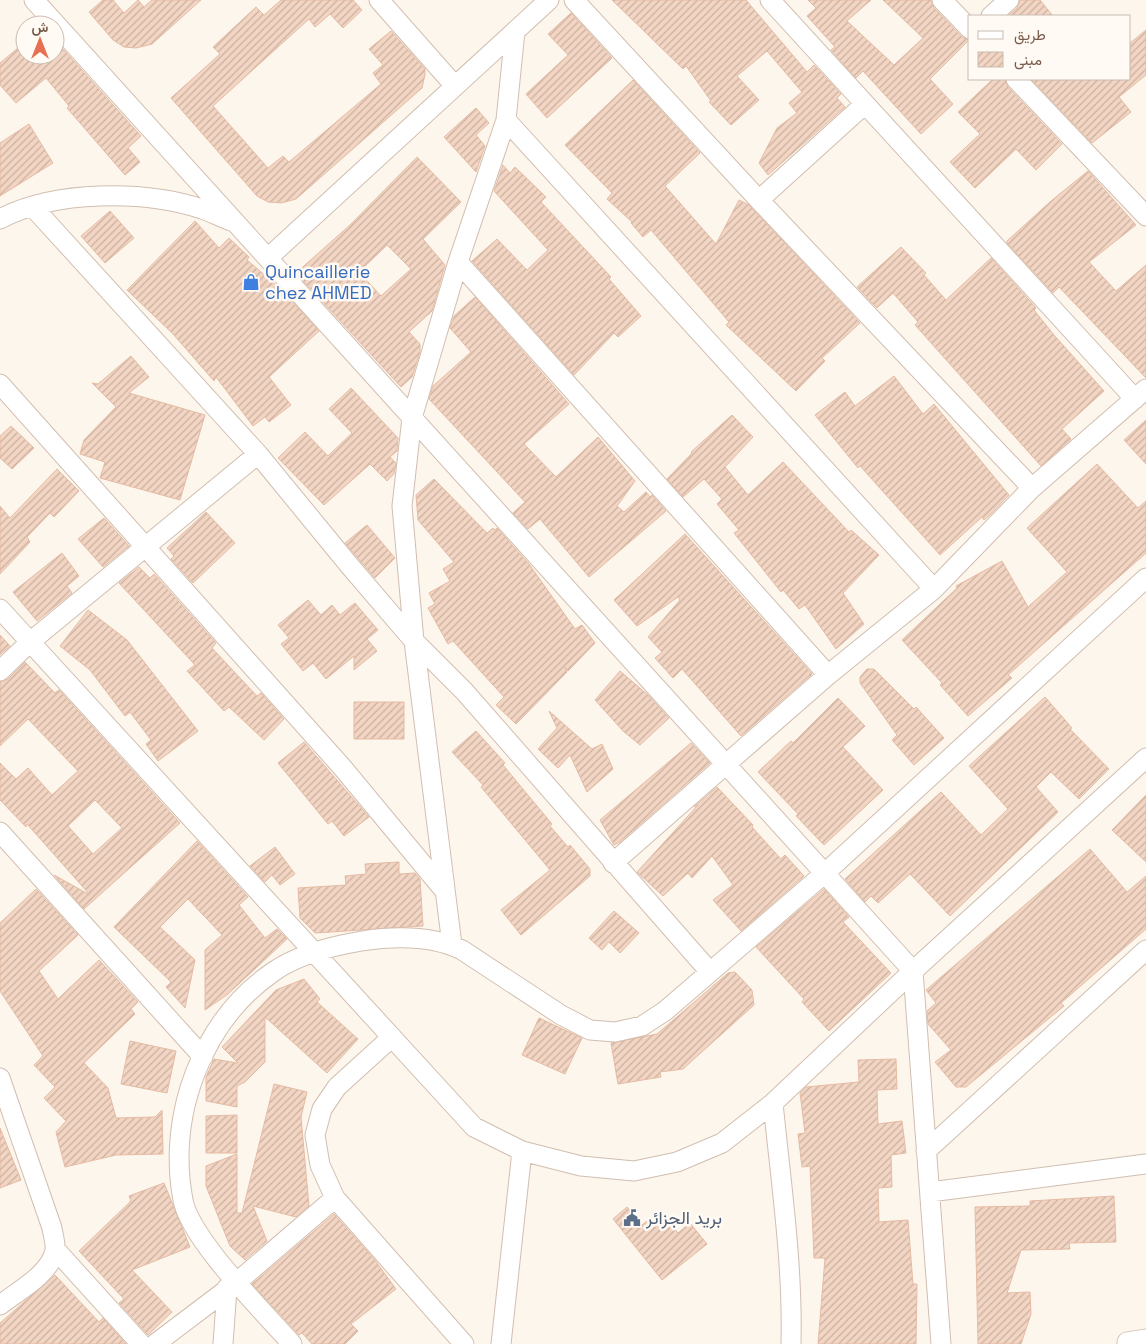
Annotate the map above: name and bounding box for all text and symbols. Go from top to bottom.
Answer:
north arrow [15,15,65,65]
legend [968,15,1131,80]
text: ش [32,18,49,36]
text: طريق [1014,25,1046,45]
text: مبنى [1014,50,1042,70]
place label: Quincaillerie chez AHMED [265,260,372,304]
shop icon: Quincaillerie chez AHMED [241,272,261,292]
place label: بريد الجزائر [645,1206,722,1229]
public building icon: بريد الجزائر [622,1208,642,1228]

